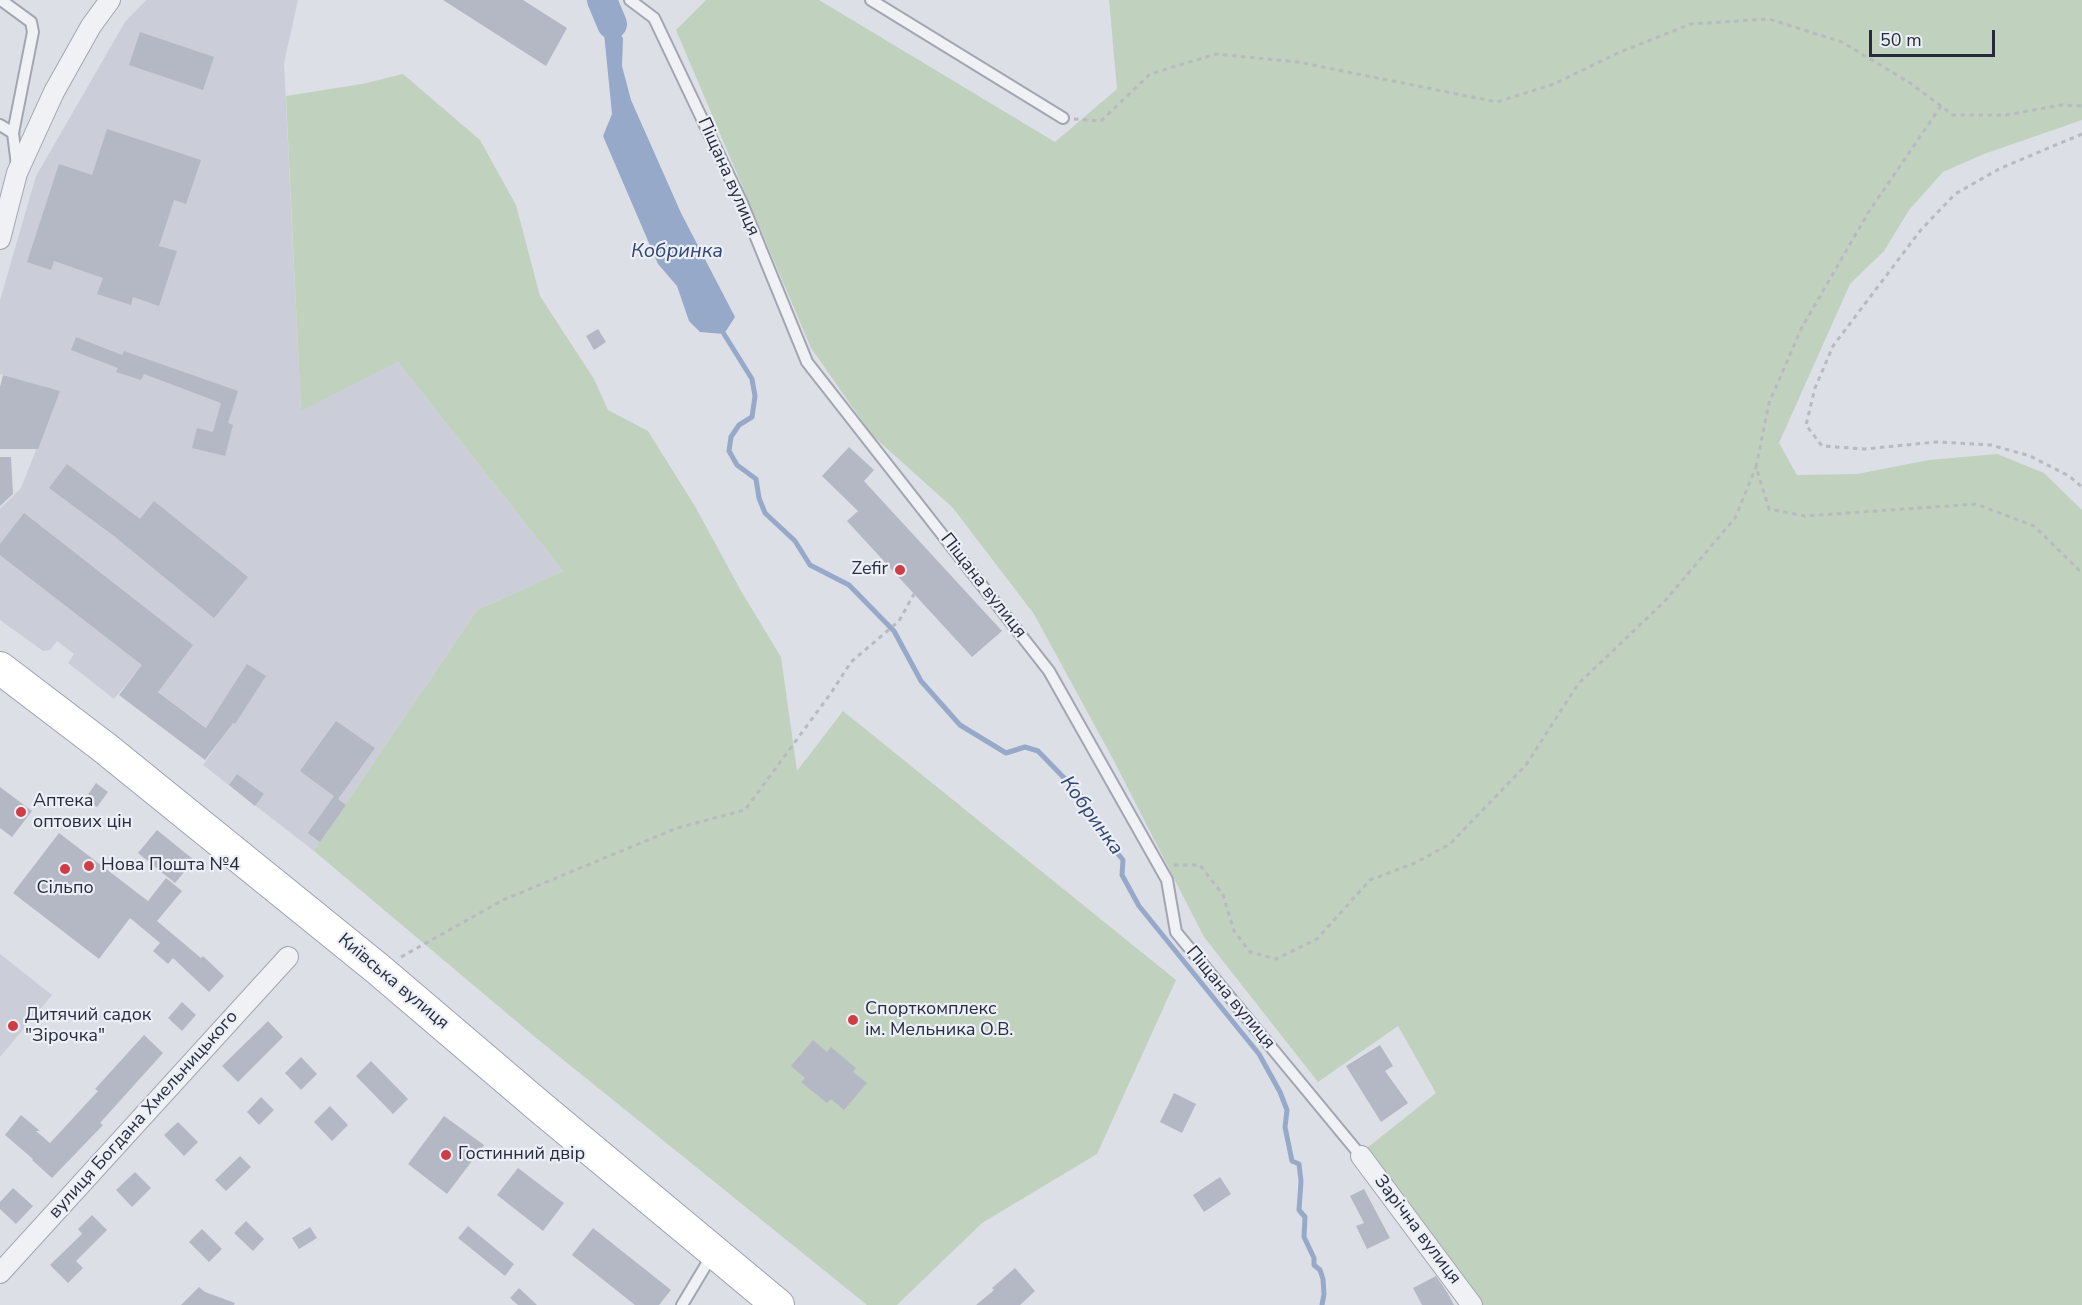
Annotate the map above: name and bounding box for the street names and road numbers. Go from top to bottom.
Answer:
street label: Піщана вулиця [692,114,764,240]
street label: Піщана вулиця [935,529,1031,643]
street label: Київська вулиця [333,929,453,1035]
street label: Піщана вулиця [1181,942,1279,1054]
street label: вулиця Богдана Хмельницького [45,1007,243,1223]
street label: Зарічна вулиця [1369,1171,1465,1289]

